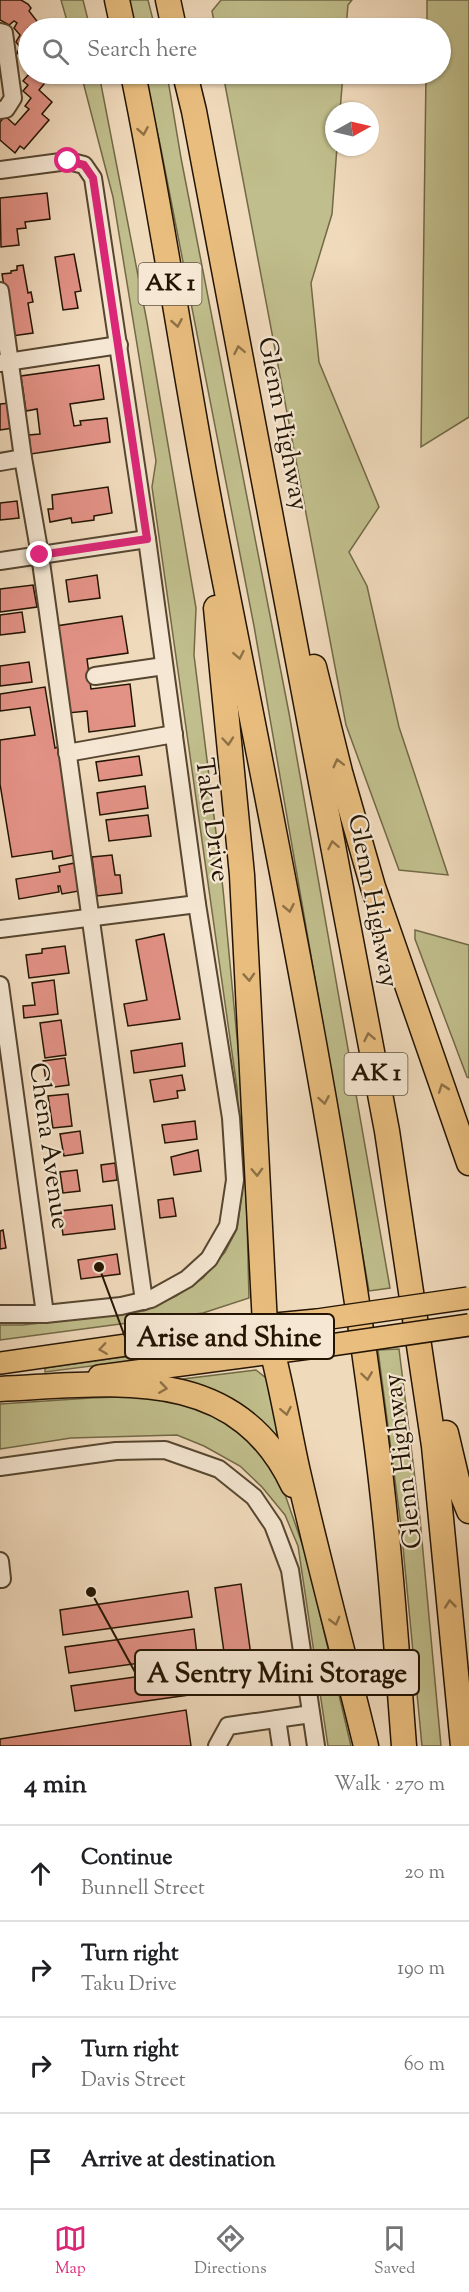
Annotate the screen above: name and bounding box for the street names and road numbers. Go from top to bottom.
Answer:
road number: AK 1 [138,263,201,305]
street label: Glenn Highway [247,334,317,514]
street label: Taku Drive [184,756,238,884]
street label: Glenn Highway [337,811,407,991]
road number: AK 1 [344,1053,407,1095]
street label: Chena Avenue [18,1060,78,1232]
street label: Glenn Highway [375,1371,433,1551]

